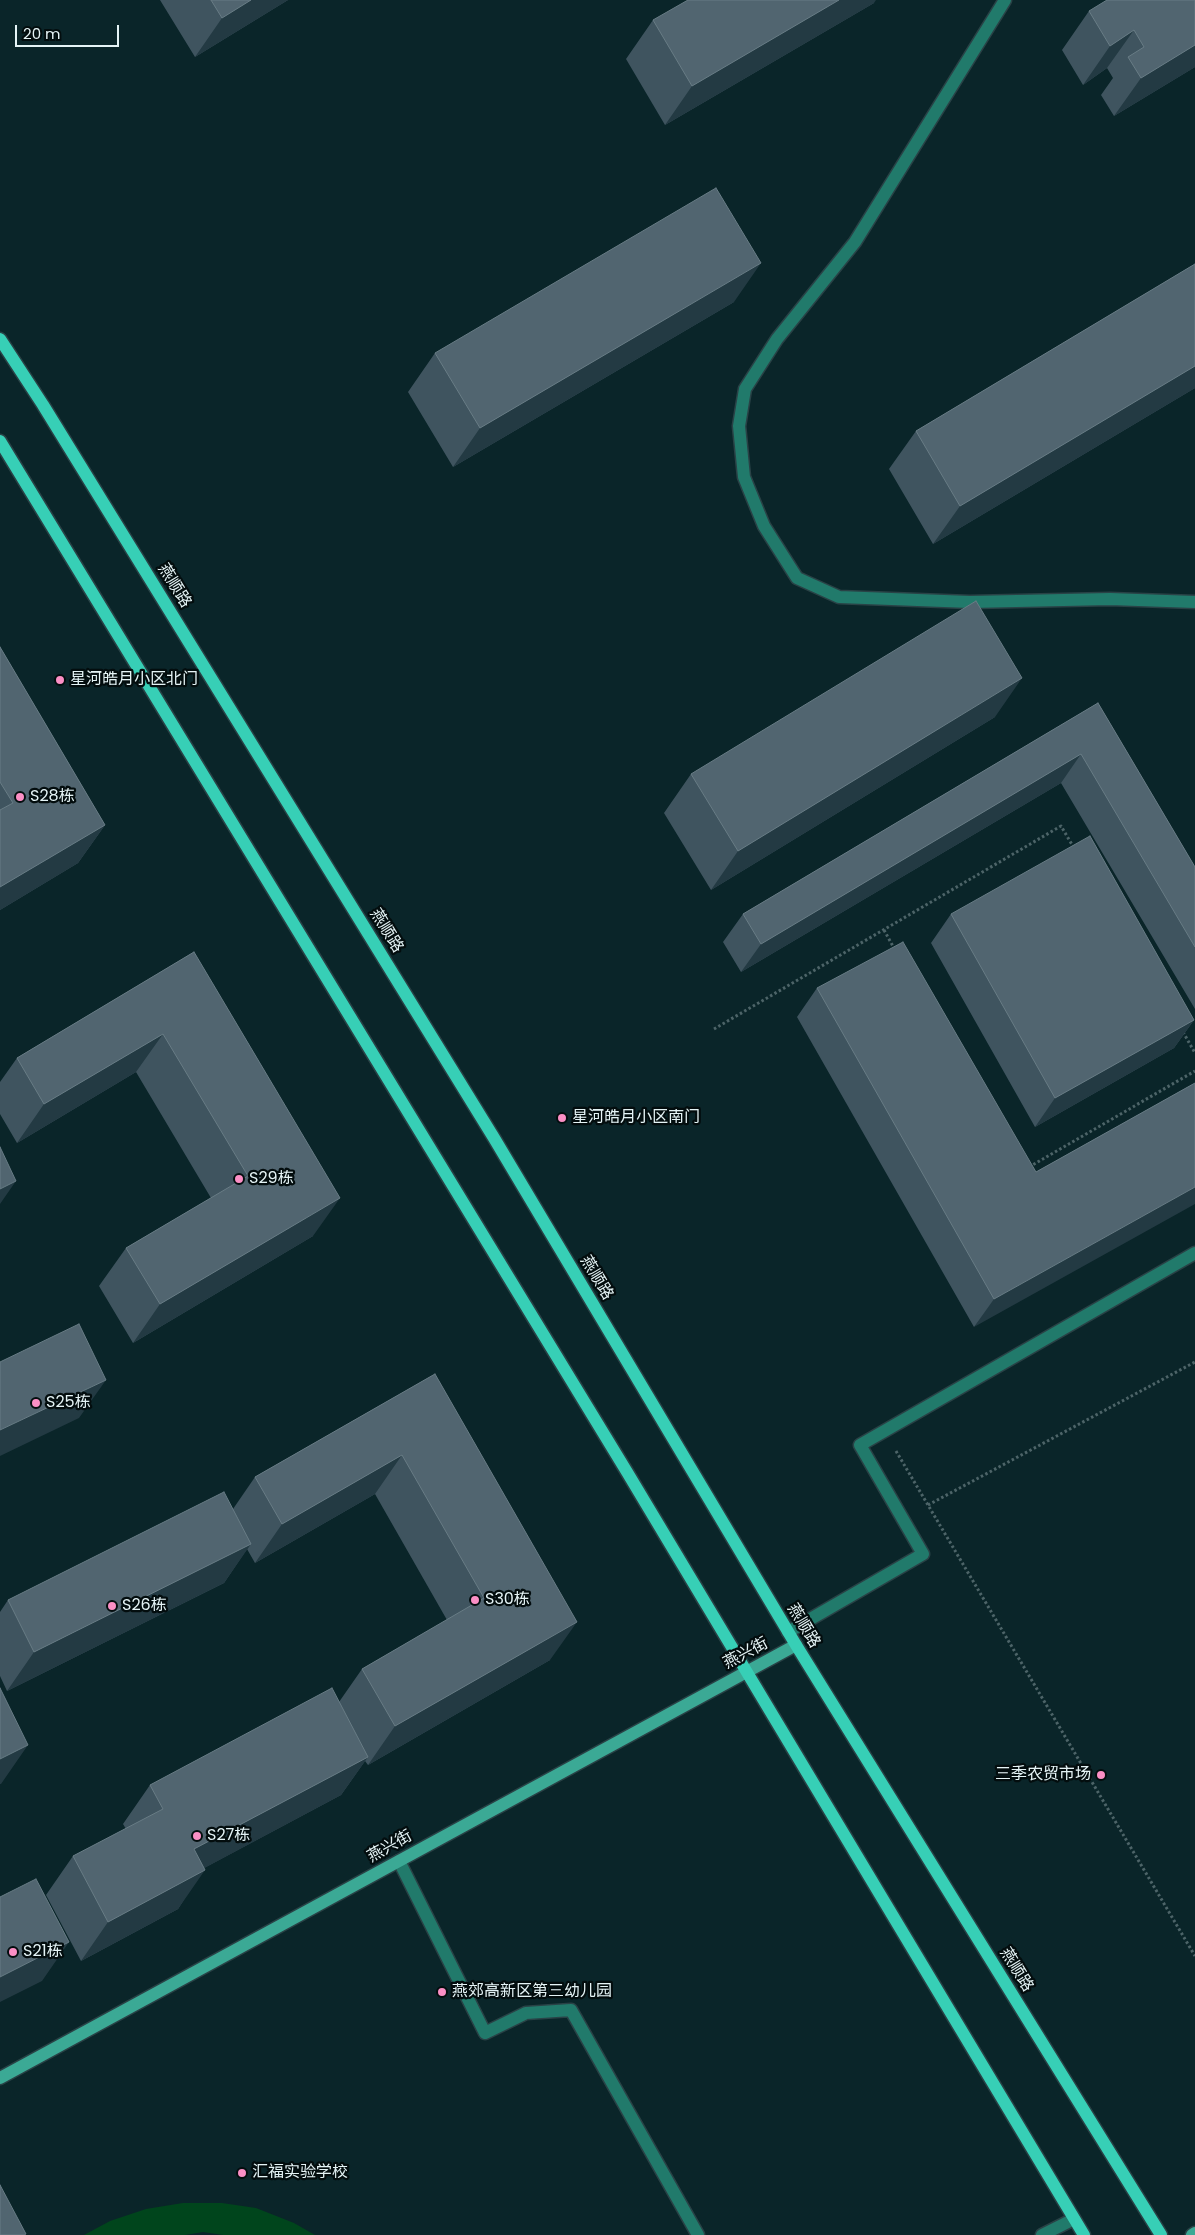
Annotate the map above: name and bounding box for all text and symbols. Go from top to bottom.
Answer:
scale bar [18,15,121,47]
text: 20 m [23,23,61,44]
street label: 燕顺路 [153,561,195,611]
place label: 星河皓月小区北门 [70,670,198,690]
marker: 星河皓月小区北门 [54,674,66,686]
place label: S28栋 [30,787,75,807]
marker: S28栋 [14,791,26,803]
street label: 燕顺路 [365,906,407,956]
place label: 星河皓月小区南门 [572,1108,700,1128]
marker: 星河皓月小区南门 [556,1112,568,1124]
place label: S29栋 [249,1169,294,1189]
marker: S29栋 [233,1173,245,1185]
street label: 燕顺路 [575,1252,617,1304]
place label: S25栋 [46,1393,91,1413]
marker: S25栋 [30,1397,42,1409]
place label: S30栋 [485,1590,530,1610]
marker: S30栋 [469,1594,481,1606]
place label: S26栋 [122,1596,167,1616]
marker: S26栋 [106,1600,118,1612]
street label: 燕顺路 [782,1600,824,1652]
street label: 燕兴街 [720,1634,772,1674]
place label: 三季农贸市场 [995,1765,1091,1785]
marker: 三季农贸市场 [1095,1769,1107,1781]
place label: S27栋 [207,1826,250,1846]
street label: 燕兴街 [364,1827,416,1867]
marker: S27栋 [191,1830,203,1842]
place label: S21栋 [23,1942,63,1962]
street label: 燕顺路 [995,1945,1037,1995]
marker: S21栋 [7,1946,19,1958]
place label: 燕郊高新区第三幼儿园 [452,1982,612,2002]
marker: 燕郊高新区第三幼儿园 [436,1986,448,1998]
place label: 汇福实验学校 [252,2163,348,2183]
marker: 汇福实验学校 [236,2167,248,2179]

